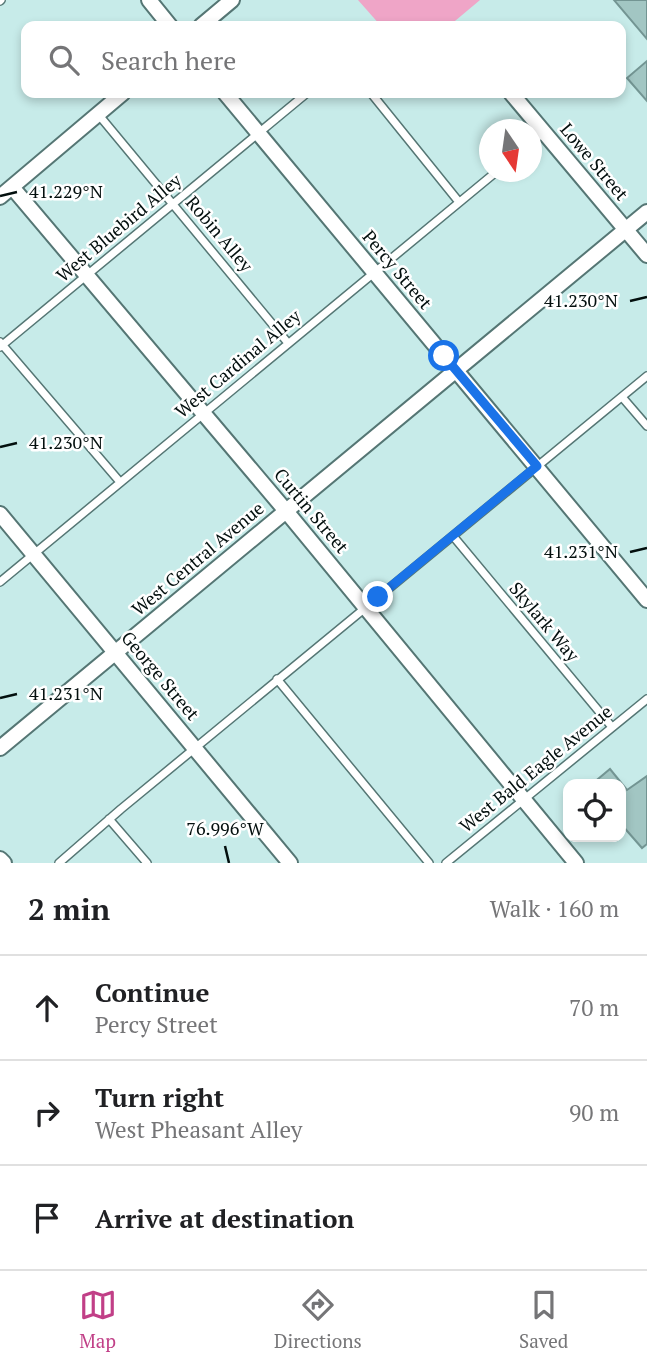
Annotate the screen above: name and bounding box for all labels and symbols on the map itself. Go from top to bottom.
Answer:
street label: Lowe Street [555,118,634,205]
north arrow [479,119,542,182]
street label: West Bluebird Alley [51,167,187,287]
text: 41.229°N [29,179,103,203]
street label: Robin Alley [181,190,259,277]
street label: Percy Street [358,225,438,314]
text: 41.230°N [544,288,618,312]
street label: West Cardinal Alley [170,303,306,423]
route start [428,340,459,371]
text: 41.230°N [29,430,103,454]
street label: Curtin Street [269,463,355,558]
street label: West Central Avenue [126,496,268,621]
text: 41.231°N [544,539,618,563]
street label: Skylark Way [504,577,586,667]
route end [362,581,393,612]
street label: George Street [116,626,205,725]
text: 41.231°N [29,681,103,705]
street label: West Bald Eagle Avenue [454,699,617,837]
text: 76.996°W [186,816,264,840]

